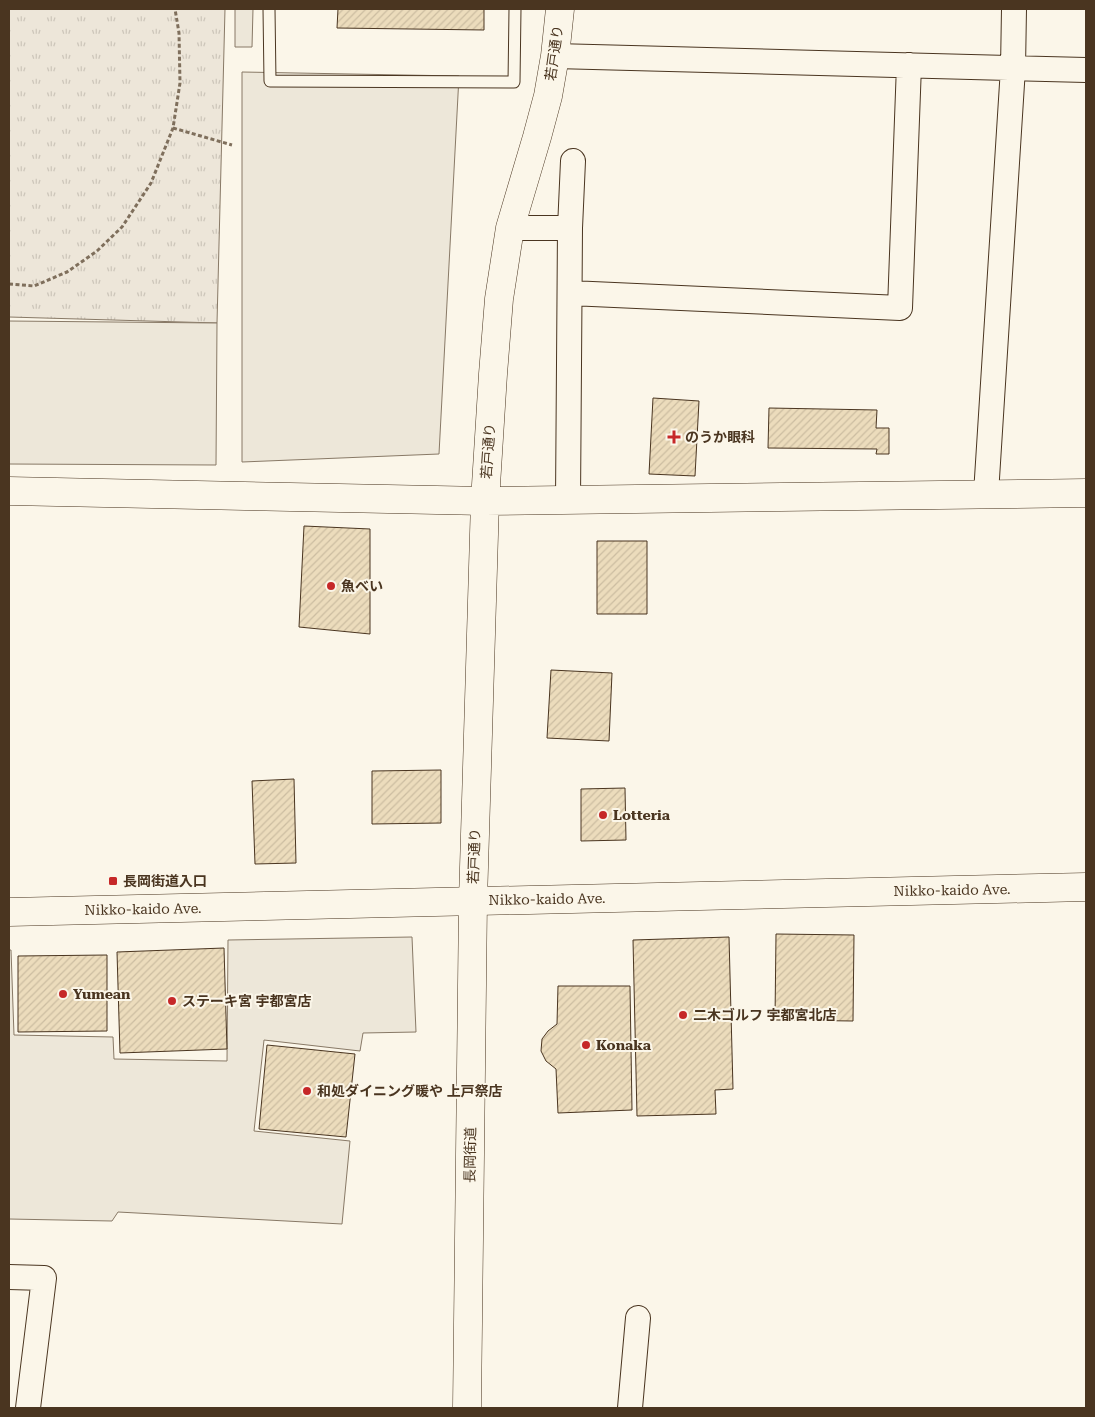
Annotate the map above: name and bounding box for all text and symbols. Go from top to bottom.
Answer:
street label: 若戸通り [542,24,566,82]
street label: 若戸通り [478,423,498,479]
place label: のうか眼科 [685,429,755,445]
marker: のうか眼科 [667,430,681,444]
place label: 魚べい [341,578,383,594]
marker: 魚べい [325,580,337,592]
place label: Lotteria [613,807,671,823]
marker: Lotteria [597,809,609,821]
street label: 若戸通り [465,828,483,884]
place label: 長岡街道入口 [123,873,207,889]
marker: 長岡街道入口 [107,875,119,887]
street label: Nikko-kaido Ave. [893,881,1011,899]
street label: Nikko-kaido Ave. [488,890,606,908]
street label: Nikko-kaido Ave. [84,900,202,918]
place label: Yumean [73,986,131,1002]
marker: Yumean [57,988,69,1000]
place label: ステーキ宮 宇都宮店 [182,993,312,1009]
marker: ステーキ宮 宇都宮店 [166,995,178,1007]
place label: 二木ゴルフ 宇都宮北店 [693,1007,837,1023]
marker: 二木ゴルフ 宇都宮北店 [677,1009,689,1021]
place label: Konaka [596,1037,652,1053]
marker: Konaka [580,1039,592,1051]
place label: 和処ダイニング暖や 上戸祭店 [317,1083,503,1099]
marker: 和処ダイニング暖や 上戸祭店 [301,1085,313,1097]
street label: 長岡街道 [462,1127,478,1183]

